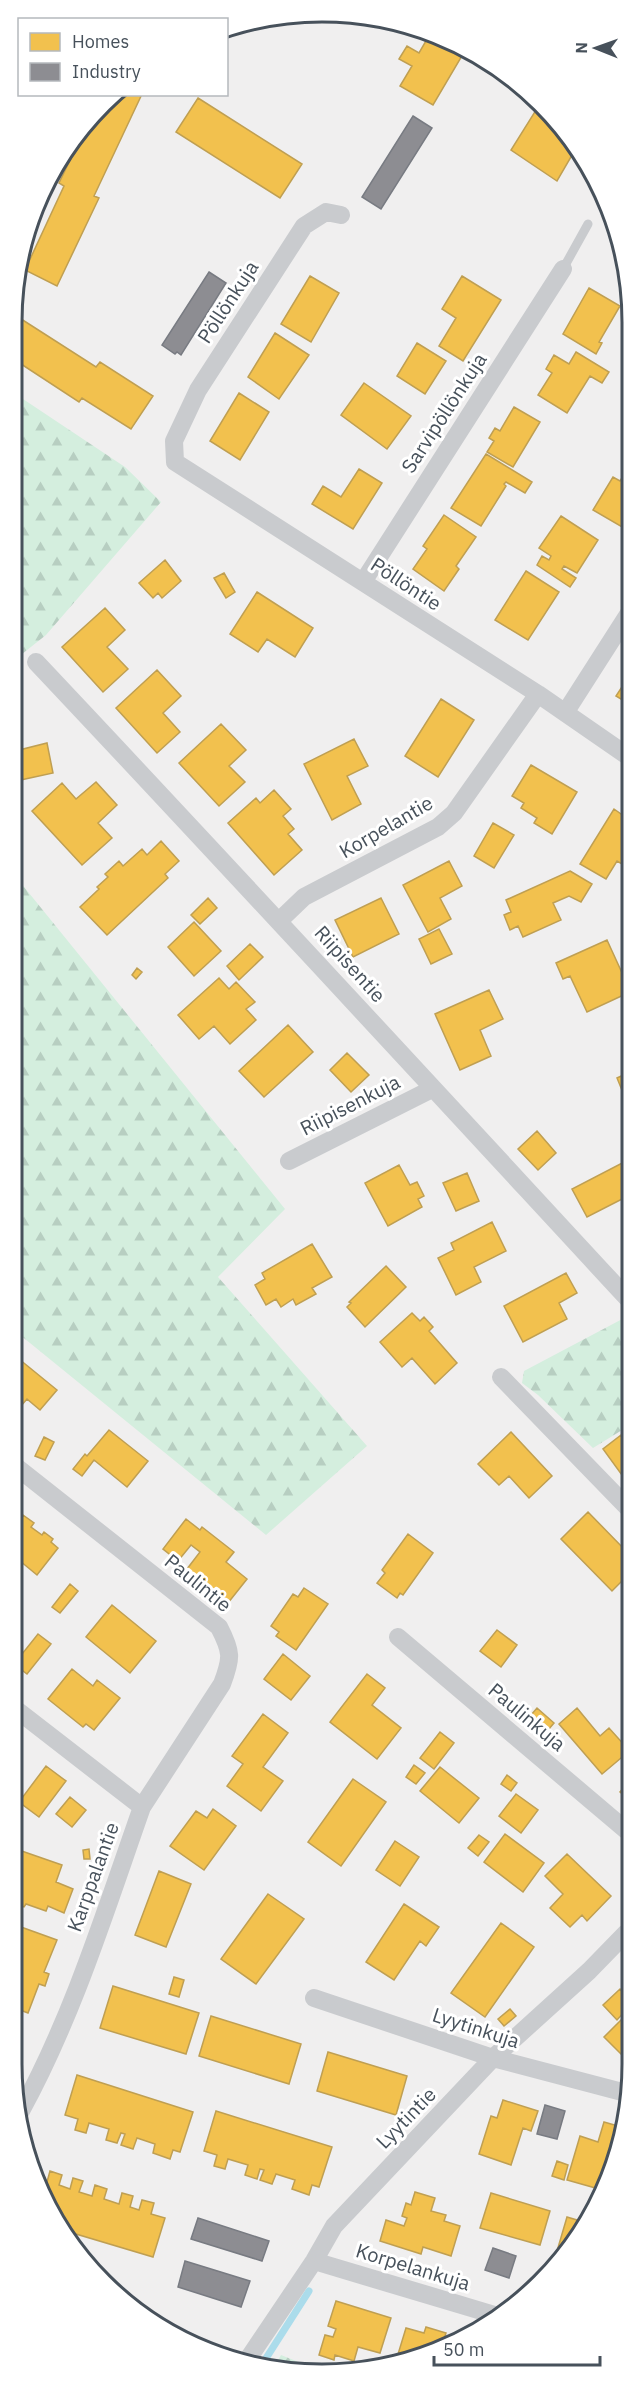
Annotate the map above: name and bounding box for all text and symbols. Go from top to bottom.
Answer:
legend [18,18,228,96]
north arrow [566,18,626,78]
text: Homes [72,30,129,53]
text: N [571,42,591,54]
text: Industry [72,60,141,83]
street label: Pöllönkuja [191,255,265,348]
street label: Sarvipöllönkuja [395,347,493,478]
street label: Pöllöntie [366,551,447,616]
street label: Korpelantie [334,789,437,864]
street label: Riipisentie [309,920,392,1008]
street label: Riipisenkuja [295,1068,405,1141]
street label: Paulintie [159,1547,237,1618]
street label: Paulinkuja [483,1676,572,1757]
street label: Karppalantie [60,1818,125,1935]
street label: Lyytinkuja [429,2001,523,2054]
street label: Lyytintie [370,2081,442,2154]
street label: Korpelankuja [353,2236,474,2297]
scale bar [434,2329,600,2367]
text: 50 m [443,2338,485,2361]

